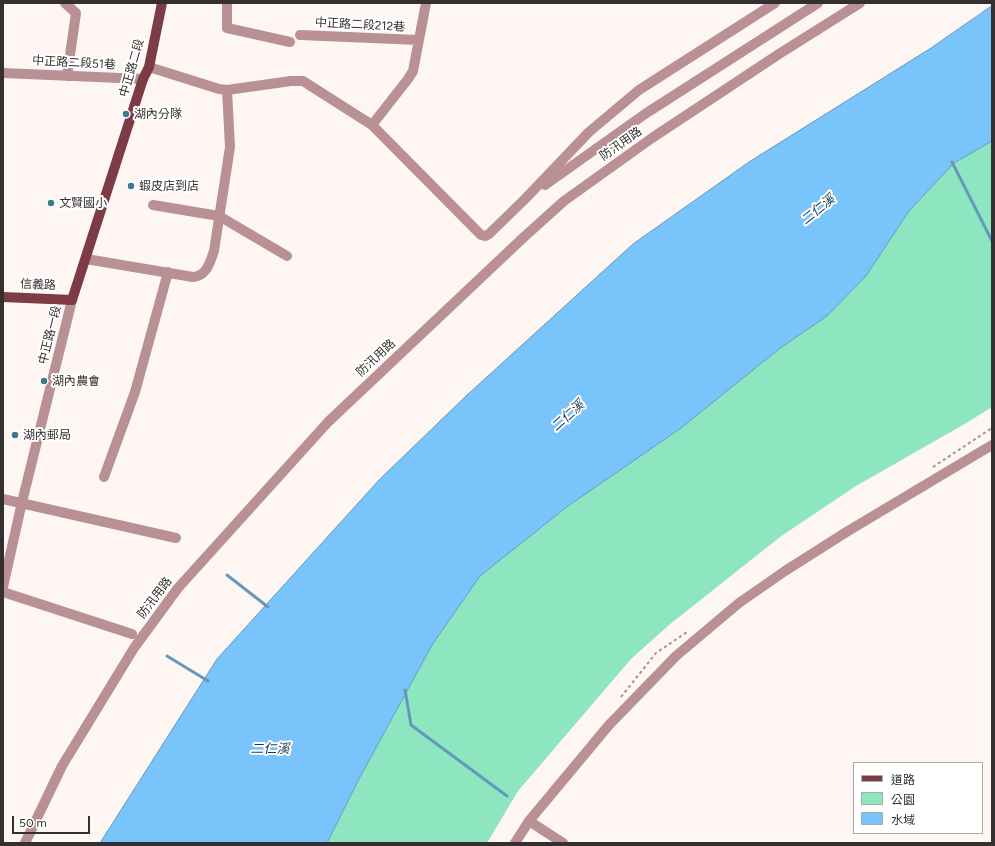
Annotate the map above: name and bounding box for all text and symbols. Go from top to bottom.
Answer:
street label: 中正路二段212巷 [314,15,406,35]
street label: 中正路二段 [117,37,147,99]
street label: 中正路二段51巷 [32,54,116,72]
place label: 湖內分隊 [134,107,182,121]
marker: 湖內分隊 [121,109,131,119]
street label: 防汛用路 [597,124,645,164]
place label: 蝦皮店到店 [139,179,199,193]
marker: 蝦皮店到店 [126,181,136,191]
water label: 二仁溪 [798,192,838,228]
place label: 文賢國小 [59,196,107,210]
marker: 文賢國小 [46,198,56,208]
street label: 信義路 [20,277,56,293]
street label: 中正路一段 [36,304,64,366]
street label: 防汛用路 [354,336,398,380]
place label: 湖內農會 [52,374,100,388]
marker: 湖內農會 [39,376,49,386]
water label: 二仁溪 [548,397,588,435]
place label: 湖內郵局 [23,428,71,442]
marker: 湖內郵局 [10,430,20,440]
street label: 防汛用路 [135,574,175,622]
water label: 二仁溪 [251,741,289,757]
legend [853,762,983,834]
text: 道路 [891,773,915,787]
text: 公園 [891,793,915,807]
scale bar [14,808,92,834]
text: 水域 [891,813,915,827]
text: 50 m [19,816,47,830]

